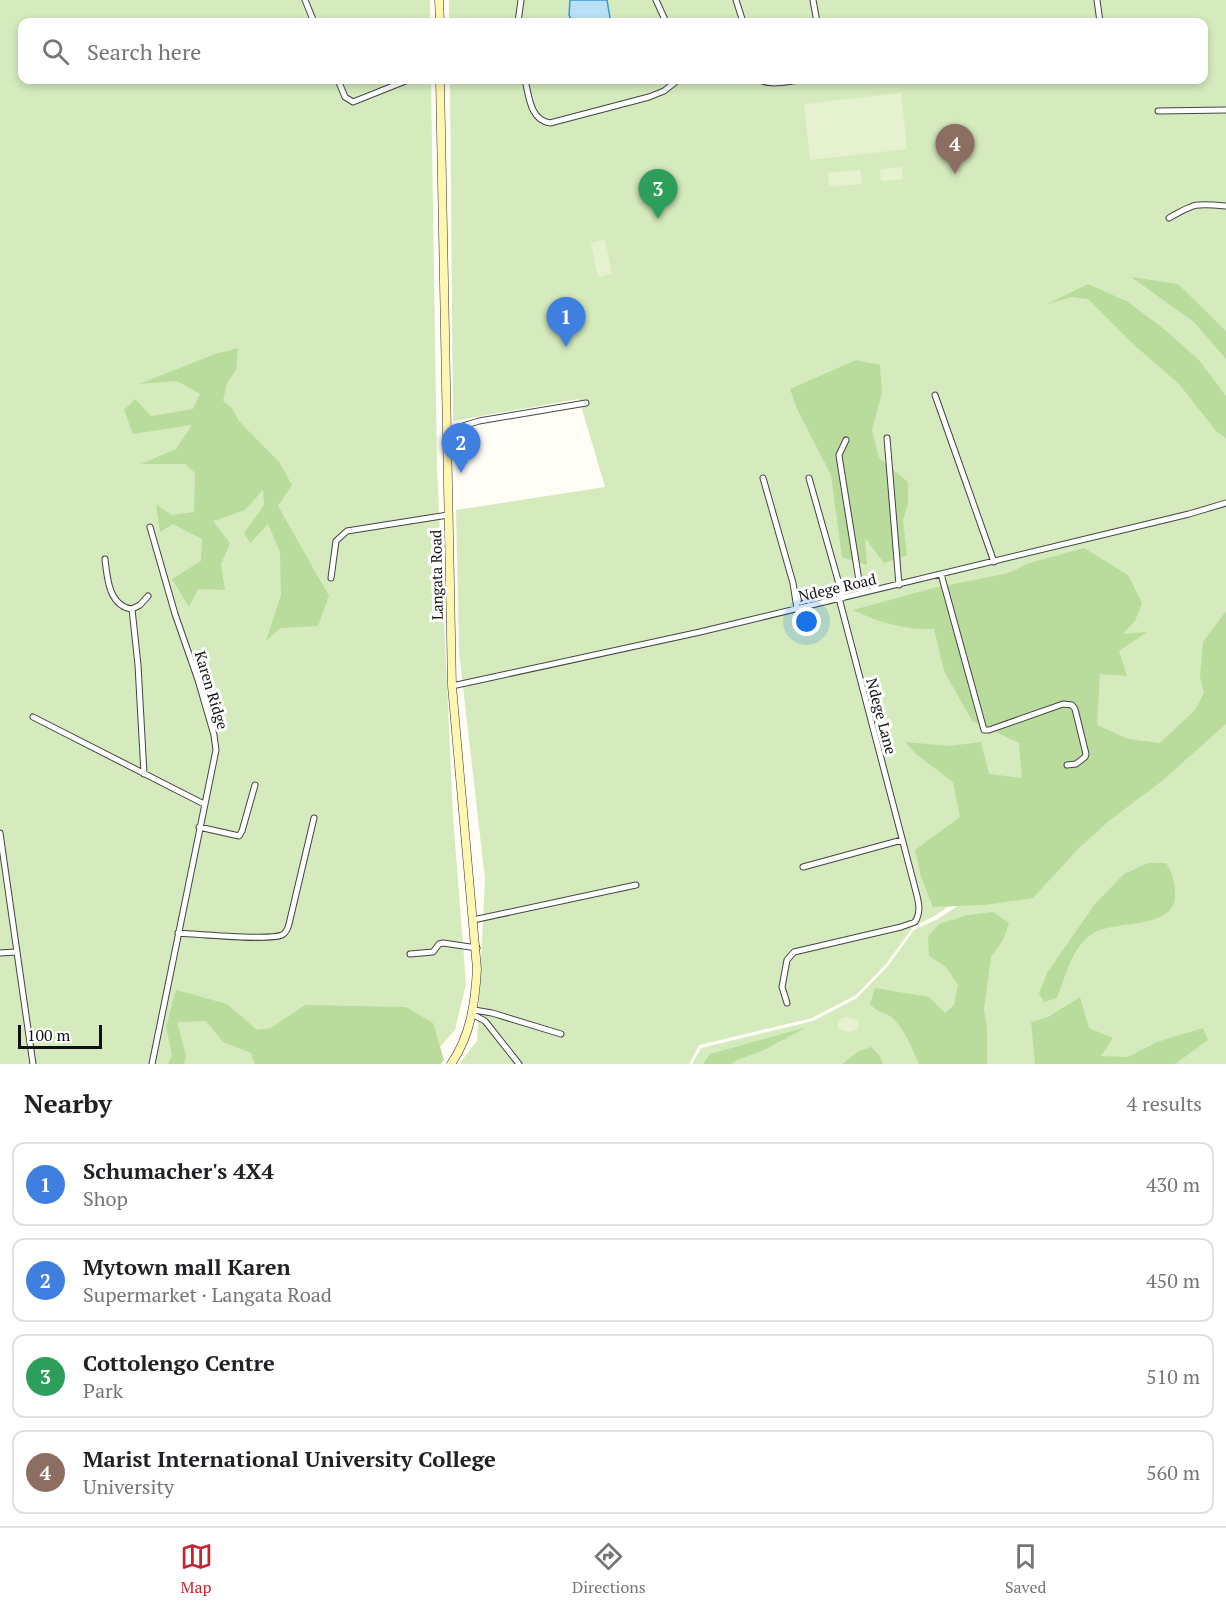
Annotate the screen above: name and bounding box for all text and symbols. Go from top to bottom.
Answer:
search box [18,18,1208,84]
icon: search [39,35,72,68]
text: Search here [87,37,201,66]
pin: 4 [936,124,974,174]
pin: 3 [638,170,678,219]
pin: 1 [546,298,586,347]
pin: 2 [442,424,480,473]
street label: Langata Road [425,530,447,620]
street label: Ndege Road [796,568,878,606]
your location [792,607,821,636]
street label: Karen Ridge [191,648,233,732]
street label: Ndege Lane [862,676,902,756]
scale bar [18,1022,102,1050]
text: 100 m [27,1024,70,1046]
text: Nearby [24,1086,112,1120]
text: 4 results [1127,1090,1202,1117]
text: Schumacher's 4X4 [83,1156,274,1185]
text: 1 [40,1171,51,1198]
text: 430 m [1146,1171,1200,1198]
text: Shop [83,1185,128,1212]
text: Mytown mall Karen [83,1252,291,1281]
text: 2 [40,1267,51,1294]
text: 450 m [1146,1267,1200,1294]
text: Supermarket · Langata Road [83,1281,332,1308]
text: Cottolengo Centre [83,1348,275,1377]
text: 3 [40,1363,51,1390]
text: 510 m [1146,1363,1200,1390]
text: Park [83,1377,123,1404]
text: Marist International University College [83,1444,496,1473]
text: 4 [40,1459,51,1486]
text: 560 m [1146,1459,1200,1486]
text: University [83,1473,174,1500]
tab: Map [180,1540,213,1598]
tab: Directions [572,1540,646,1598]
tab: Saved [1005,1540,1046,1598]

